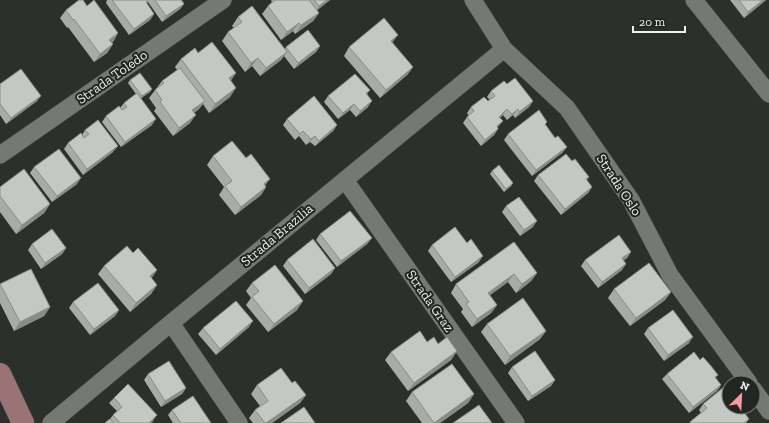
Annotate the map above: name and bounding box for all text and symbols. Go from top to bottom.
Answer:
scale bar [633,8,685,34]
text: 20 m [639,15,666,29]
street label: Strada Toledo [73,46,151,108]
street label: Strada Oslo [593,151,645,219]
street label: Strada Brazilia [238,200,317,270]
street label: Strada Graz [402,267,458,336]
north arrow [721,375,761,415]
text: N [738,379,752,394]

